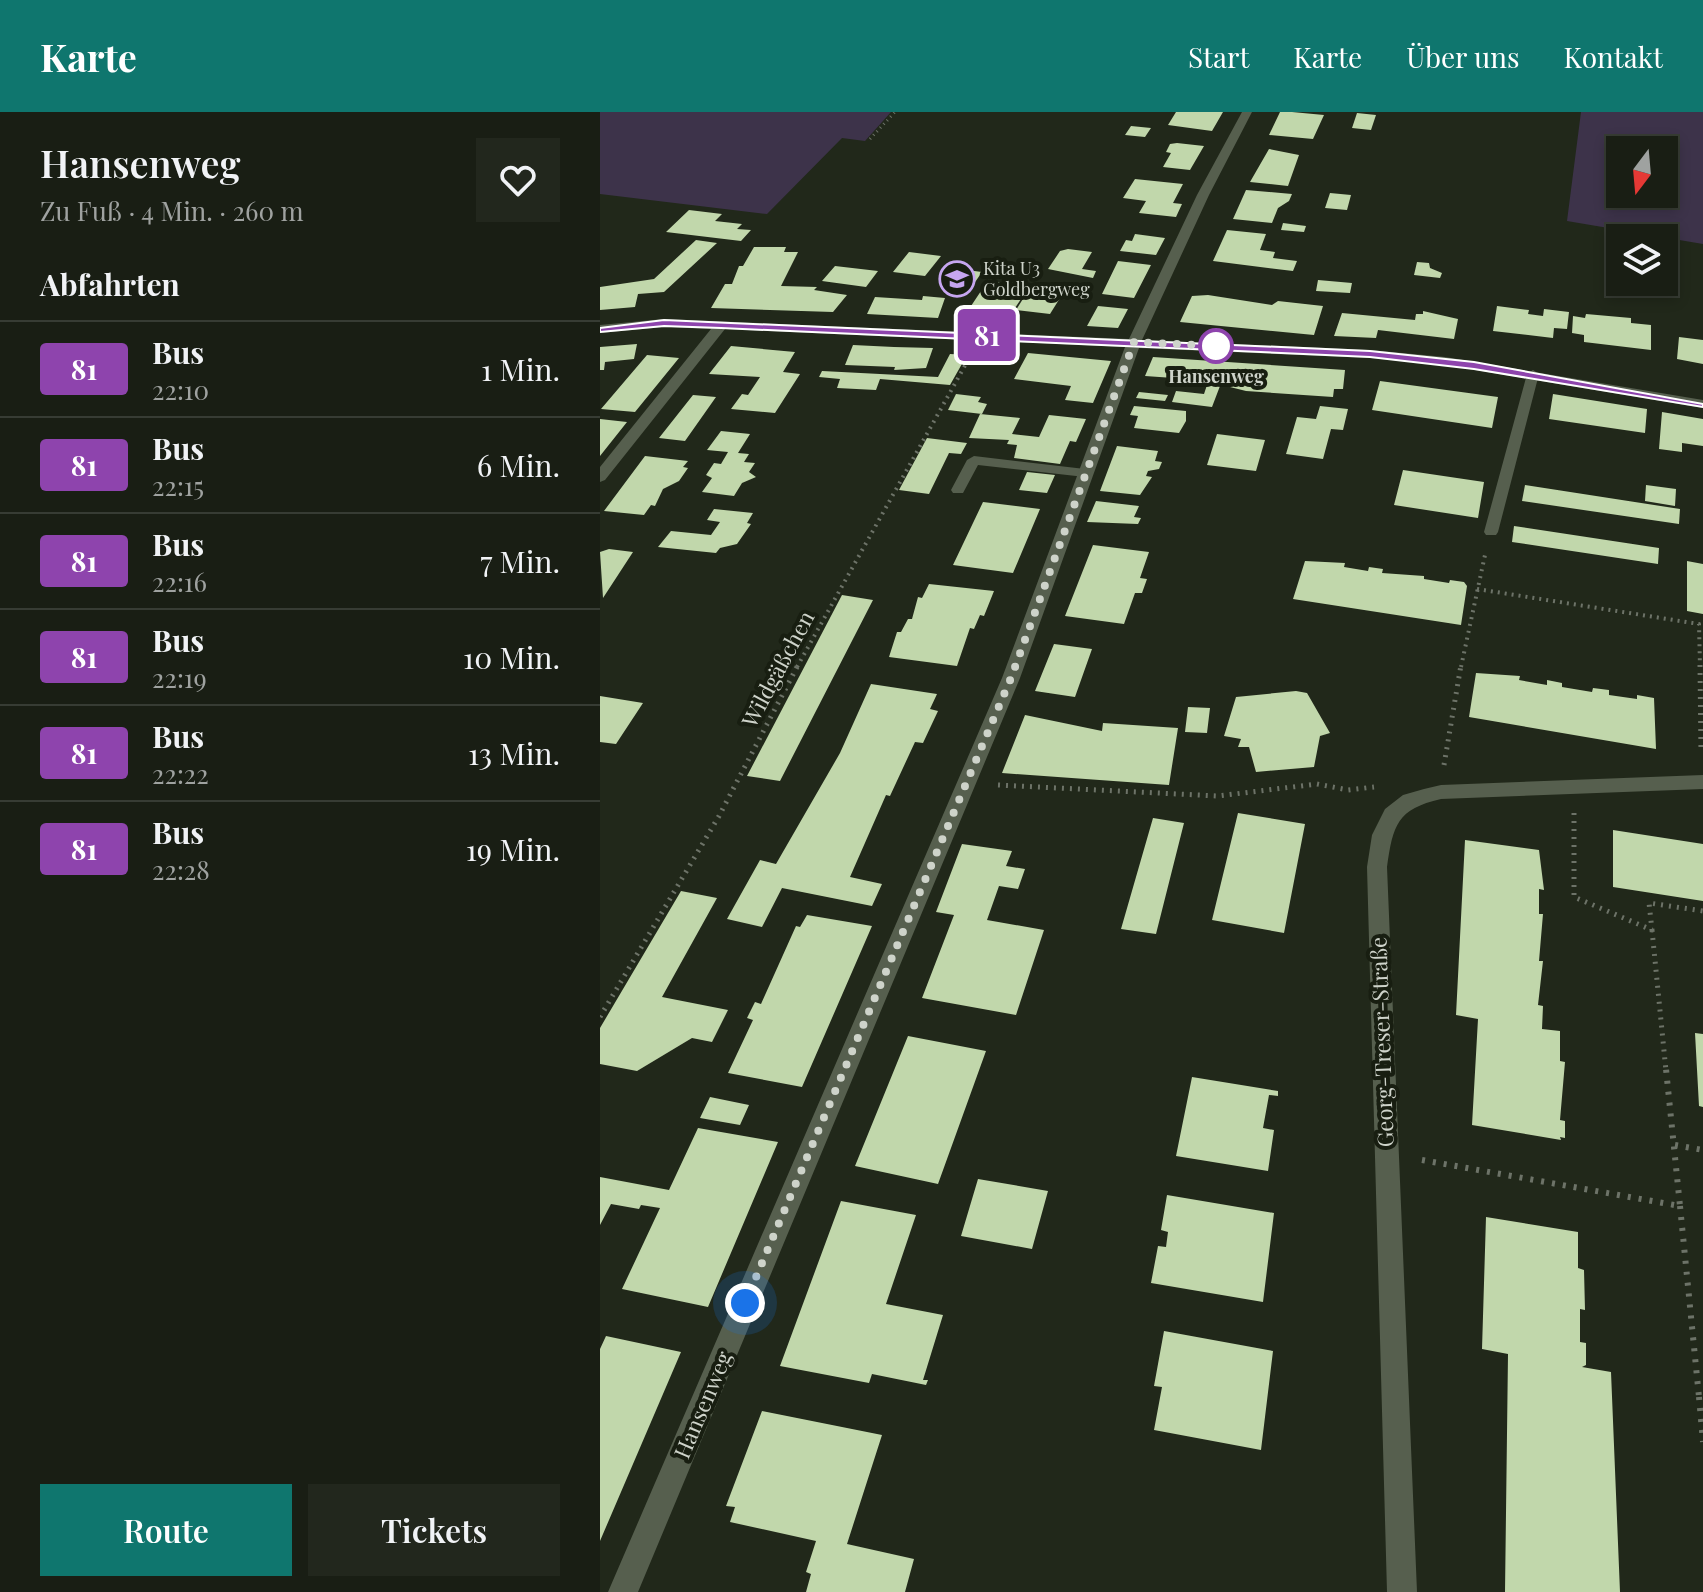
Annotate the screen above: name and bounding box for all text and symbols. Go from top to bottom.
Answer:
text: Karte [40,31,137,82]
text: Start [1188,38,1249,75]
text: Karte [1293,38,1362,75]
text: Über uns [1406,38,1519,75]
text: Kontakt [1563,38,1663,75]
north arrow [1606,136,1678,208]
map controls [1606,136,1678,296]
text: Hansenweg [40,137,240,188]
button: heart [476,138,560,222]
text: Zu Fuß · 4 Min. · 260 m [40,193,304,228]
button: layers [1606,224,1678,296]
place label: Kita U3 Goldbergweg [983,256,1090,301]
school or university icon: Kita U3 Goldbergweg [938,260,976,298]
text: Abfahrten [40,264,180,304]
line badge: 81 [951,309,1023,361]
text: 81 [974,316,1000,353]
marker: Hansenweg [1199,329,1233,363]
text: Bus [152,332,204,372]
text: 1 Min. [481,349,560,389]
text: 81 [71,350,97,387]
place label: Hansenweg [1168,364,1264,388]
text: 22:10 [152,372,209,407]
text: Bus [152,428,204,468]
text: 6 Min. [477,445,560,485]
text: 81 [71,446,97,483]
text: 22:15 [152,468,204,503]
text: Bus [152,524,204,564]
text: 7 Min. [480,541,560,581]
text: 81 [71,542,97,579]
text: 22:16 [152,564,207,599]
street label: Wildgäßchen [733,605,820,733]
text: Bus [152,620,204,660]
text: 10 Min. [463,637,560,677]
text: 81 [71,638,97,675]
text: 22:19 [152,660,207,695]
text: Bus [152,716,204,756]
text: 13 Min. [468,733,560,773]
text: 81 [71,734,97,771]
text: 22:22 [152,756,209,791]
text: Bus [152,812,204,852]
text: 19 Min. [466,829,560,869]
text: 81 [71,830,97,867]
text: 22:28 [152,852,210,887]
street label: Georg-Treser-Straße [1362,936,1400,1148]
your location [725,1283,765,1323]
street label: Hansenweg [666,1346,738,1463]
button: Route [40,1484,292,1576]
button: Tickets [308,1484,560,1576]

